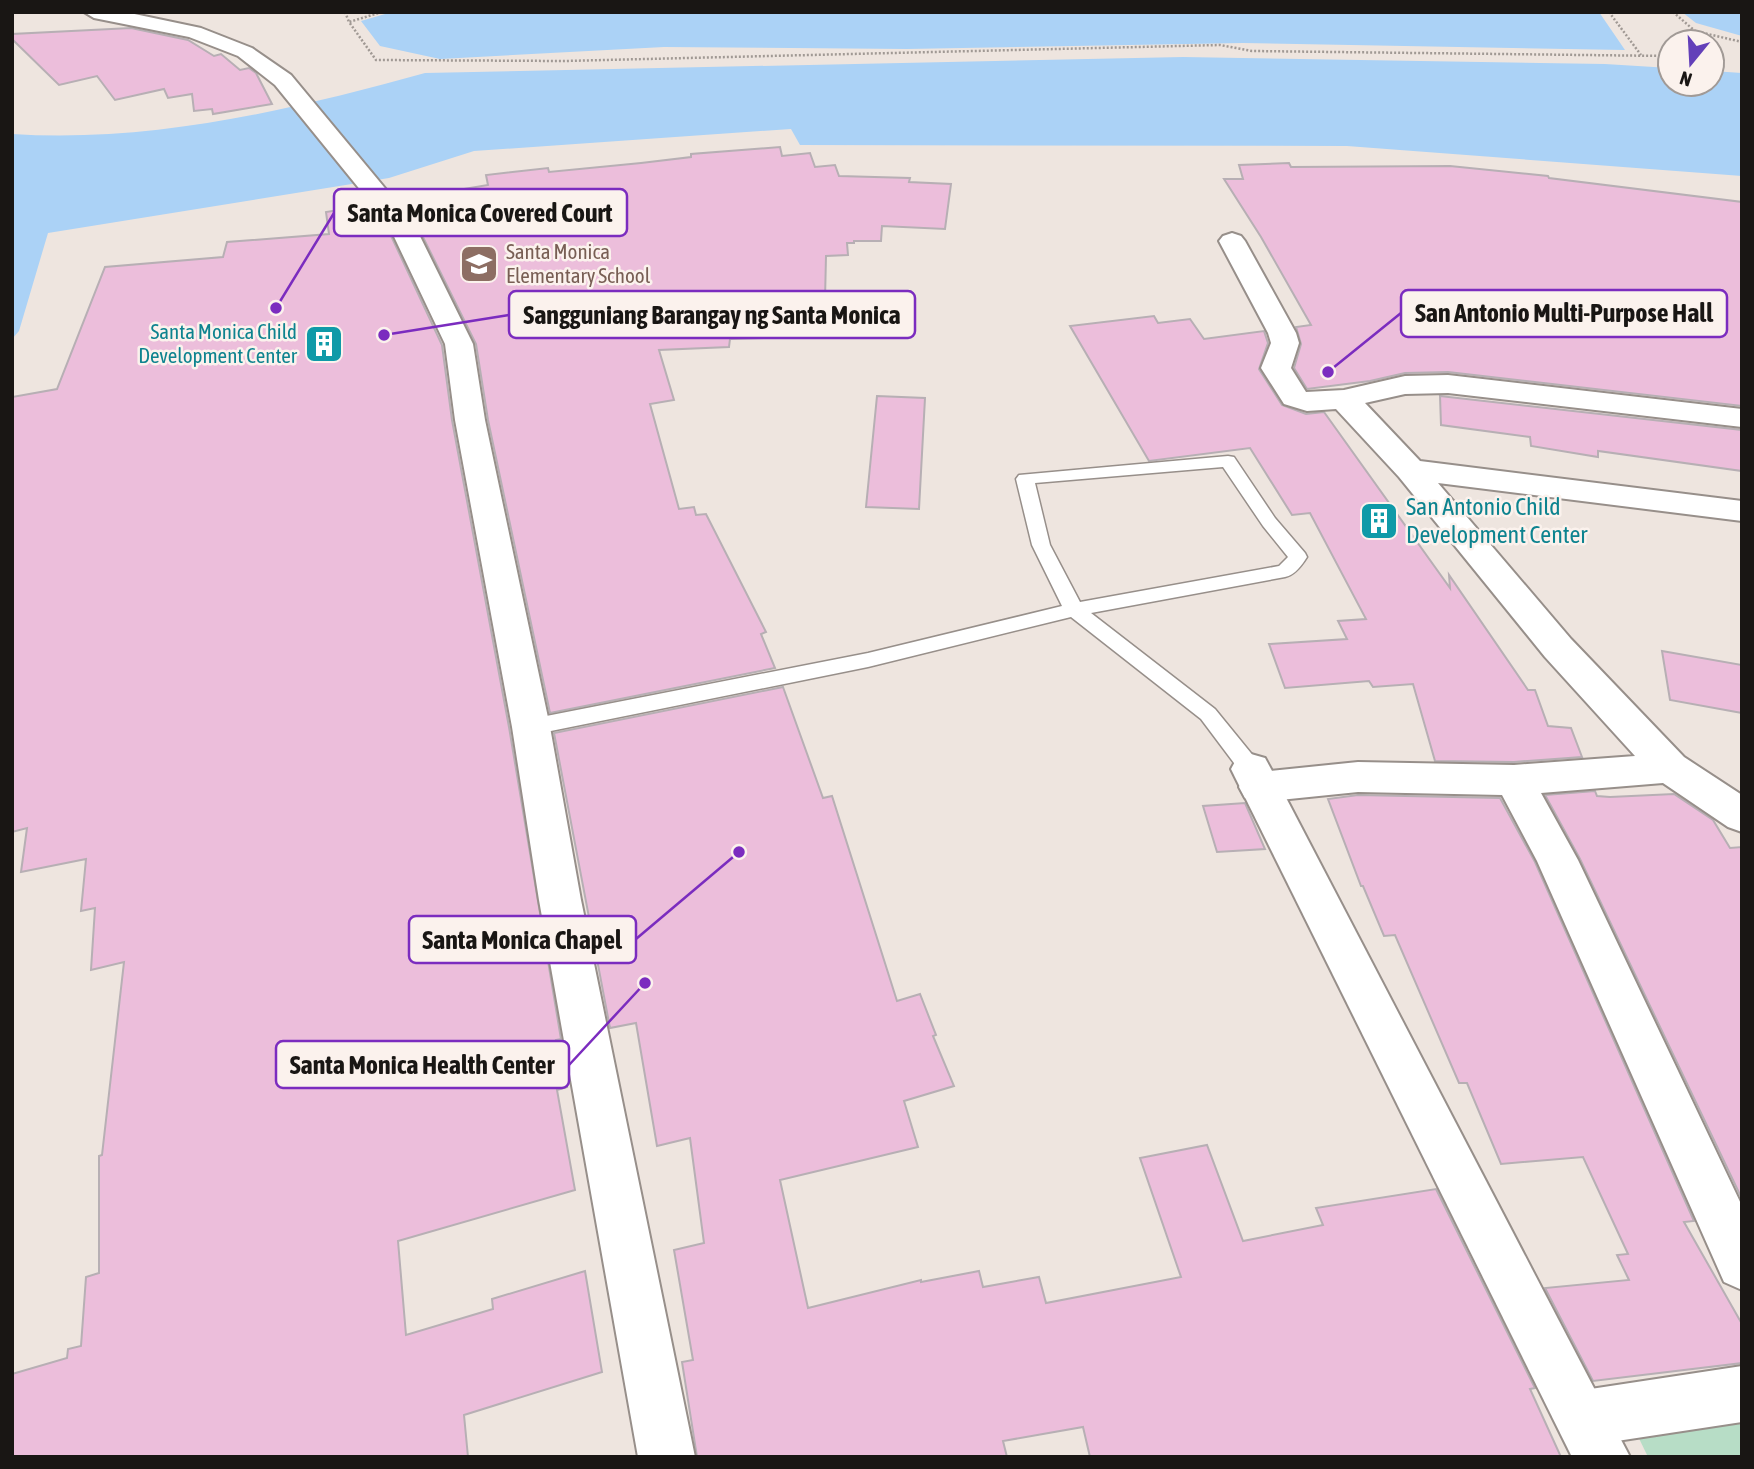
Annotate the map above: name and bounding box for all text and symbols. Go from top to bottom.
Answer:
north arrow [1656,28,1726,98]
text: N [1677,67,1694,91]
callout: Santa Monica Covered Court [334,189,627,236]
text: Santa Monica Covered Court [348,198,613,228]
place label: Santa Monica Elementary School [506,239,651,287]
school or university icon: Santa Monica Elementary School [458,243,500,285]
callout: San Antonio Multi-Purpose Hall [1401,290,1727,337]
callout: Sangguniang Barangay ng Santa Monica [509,291,915,338]
text: San Antonio Multi-Purpose Hall [1415,298,1714,328]
text: Sangguniang Barangay ng Santa Monica [523,300,901,330]
place label: Santa Monica Child Development Center [138,319,298,367]
building icon: Santa Monica Child Development Center [303,323,345,365]
place label: San Antonio Child Development Center [1406,493,1588,548]
building icon: San Antonio Child Development Center [1358,500,1400,542]
callout: Santa Monica Chapel [409,916,636,963]
text: Santa Monica Chapel [422,925,623,955]
callout: Santa Monica Health Center [276,1041,569,1088]
text: Santa Monica Health Center [290,1050,556,1080]

